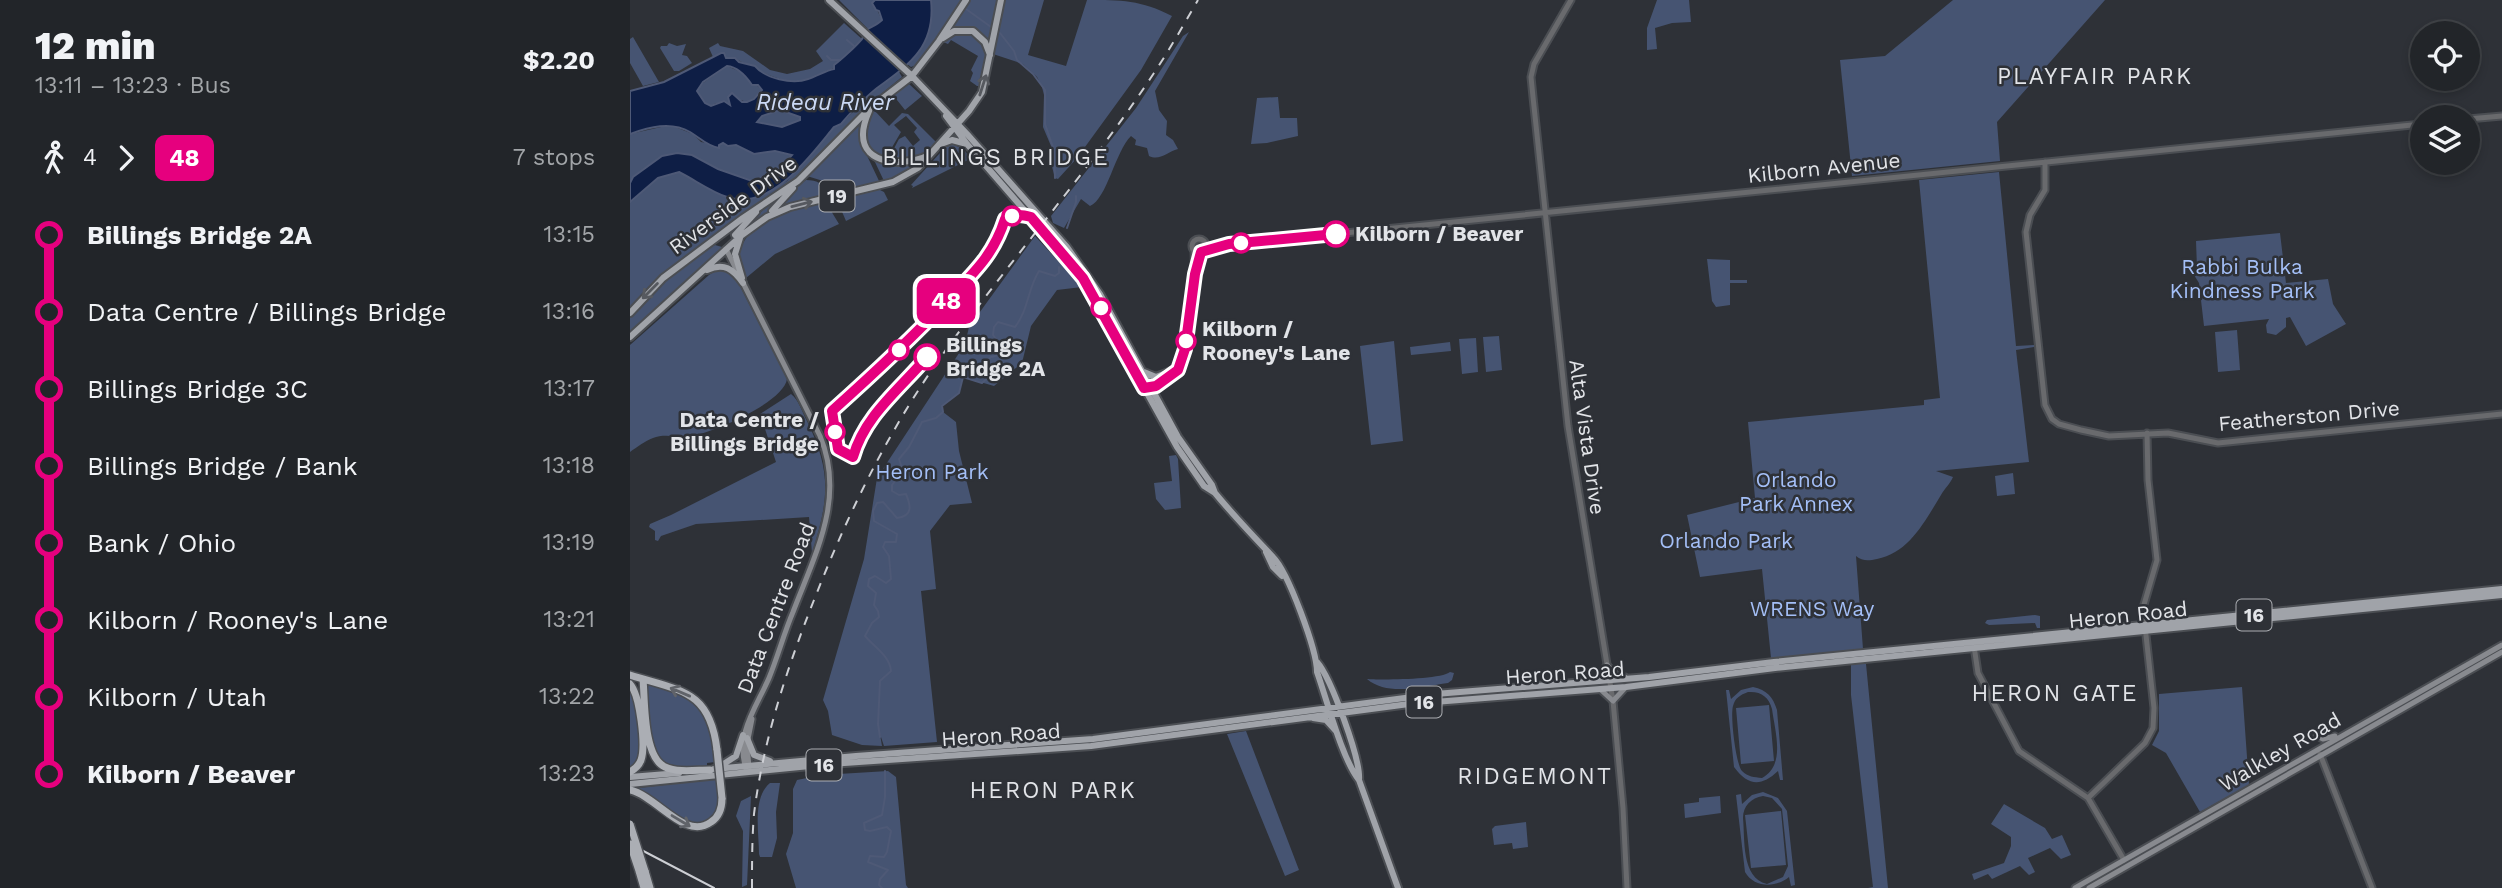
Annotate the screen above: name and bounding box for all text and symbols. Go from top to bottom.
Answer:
map controls [2410,21,2480,175]
button: locate [2410,21,2480,91]
text: 12 min [35,24,156,68]
text: $2.20 [523,45,595,75]
district label: PLAYFAIR PARK [1997,63,2193,90]
text: 13:11 – 13:23 · Bus [35,72,231,99]
one-way arrow [977,74,990,96]
water label: Rideau River [756,89,895,116]
button: layers [2410,105,2480,175]
icon: walk [35,139,73,177]
icon: forward [107,139,145,177]
text: 4 [83,144,97,171]
text: 48 [169,144,200,172]
text: 7 stops [513,144,595,171]
district label: BILLINGS BRIDGE [882,144,1110,171]
street label: Kilborn Avenue [1746,147,1902,188]
street label: Riverside Drive [664,150,802,259]
road number: 19 [820,180,854,212]
one-way arrow [790,197,813,210]
unlabelled marker [1002,206,1022,226]
text: Billings Bridge 2A [87,220,312,250]
text: 13:15 [543,221,595,248]
marker: Kilborn / Beaver [1323,221,1349,247]
place label: Kilborn / Beaver [1355,221,1523,246]
unlabelled marker [1231,233,1251,253]
park label: Rabbi Bulka Kindness Park [2169,254,2315,303]
line badge: 48 [914,278,978,324]
one-way arrow [642,282,659,299]
text: 48 [931,287,961,315]
text: Data Centre / Billings Bridge [87,297,447,327]
text: 13:16 [543,298,595,325]
unlabelled marker [1091,298,1111,318]
place label: Kilborn / Rooney's Lane [1202,316,1350,365]
marker: Kilborn / Rooney's Lane [1176,331,1196,351]
place label: Billings Bridge 2A [946,332,1046,381]
unlabelled marker [889,340,909,360]
marker: Billings Bridge 2A [914,344,940,370]
street label: Alta Vista Drive [1564,358,1611,516]
text: Billings Bridge 3C [87,374,308,404]
text: 13:17 [544,375,595,402]
street label: Featherston Drive [2217,395,2401,436]
place label: Data Centre / Billings Bridge [670,407,819,456]
marker: Data Centre / Billings Bridge [825,422,845,442]
text: Billings Bridge / Bank [87,451,357,481]
text: 13:18 [543,452,595,479]
park label: Heron Park [875,459,989,484]
park label: Orlando Park Annex [1739,467,1853,516]
street label: Data Centre Road [731,519,820,697]
text: Bank / Ohio [87,528,236,558]
park label: Orlando Park [1659,528,1793,553]
text: 13:19 [543,529,595,556]
park label: WRENS Way [1750,596,1874,621]
street label: Heron Road [2067,596,2189,633]
road number: 16 [2236,600,2272,630]
text: Kilborn / Rooney's Lane [87,605,388,635]
text: 13:21 [543,606,595,633]
street label: Heron Road [1504,656,1626,689]
district label: HERON GATE [1972,680,2138,707]
text: Kilborn / Utah [87,682,267,712]
text: 13:22 [539,683,595,710]
one-way arrow [670,685,691,698]
road number: 16 [1406,687,1442,718]
street label: Walkley Road [2214,707,2345,796]
street label: Heron Road [940,718,1062,751]
road number: 16 [806,750,842,780]
text: Kilborn / Beaver [87,759,295,789]
text: 13:23 [539,760,595,787]
district label: RIDGEMONT [1457,763,1613,790]
district label: HERON PARK [969,777,1137,804]
one-way arrow [671,814,691,828]

